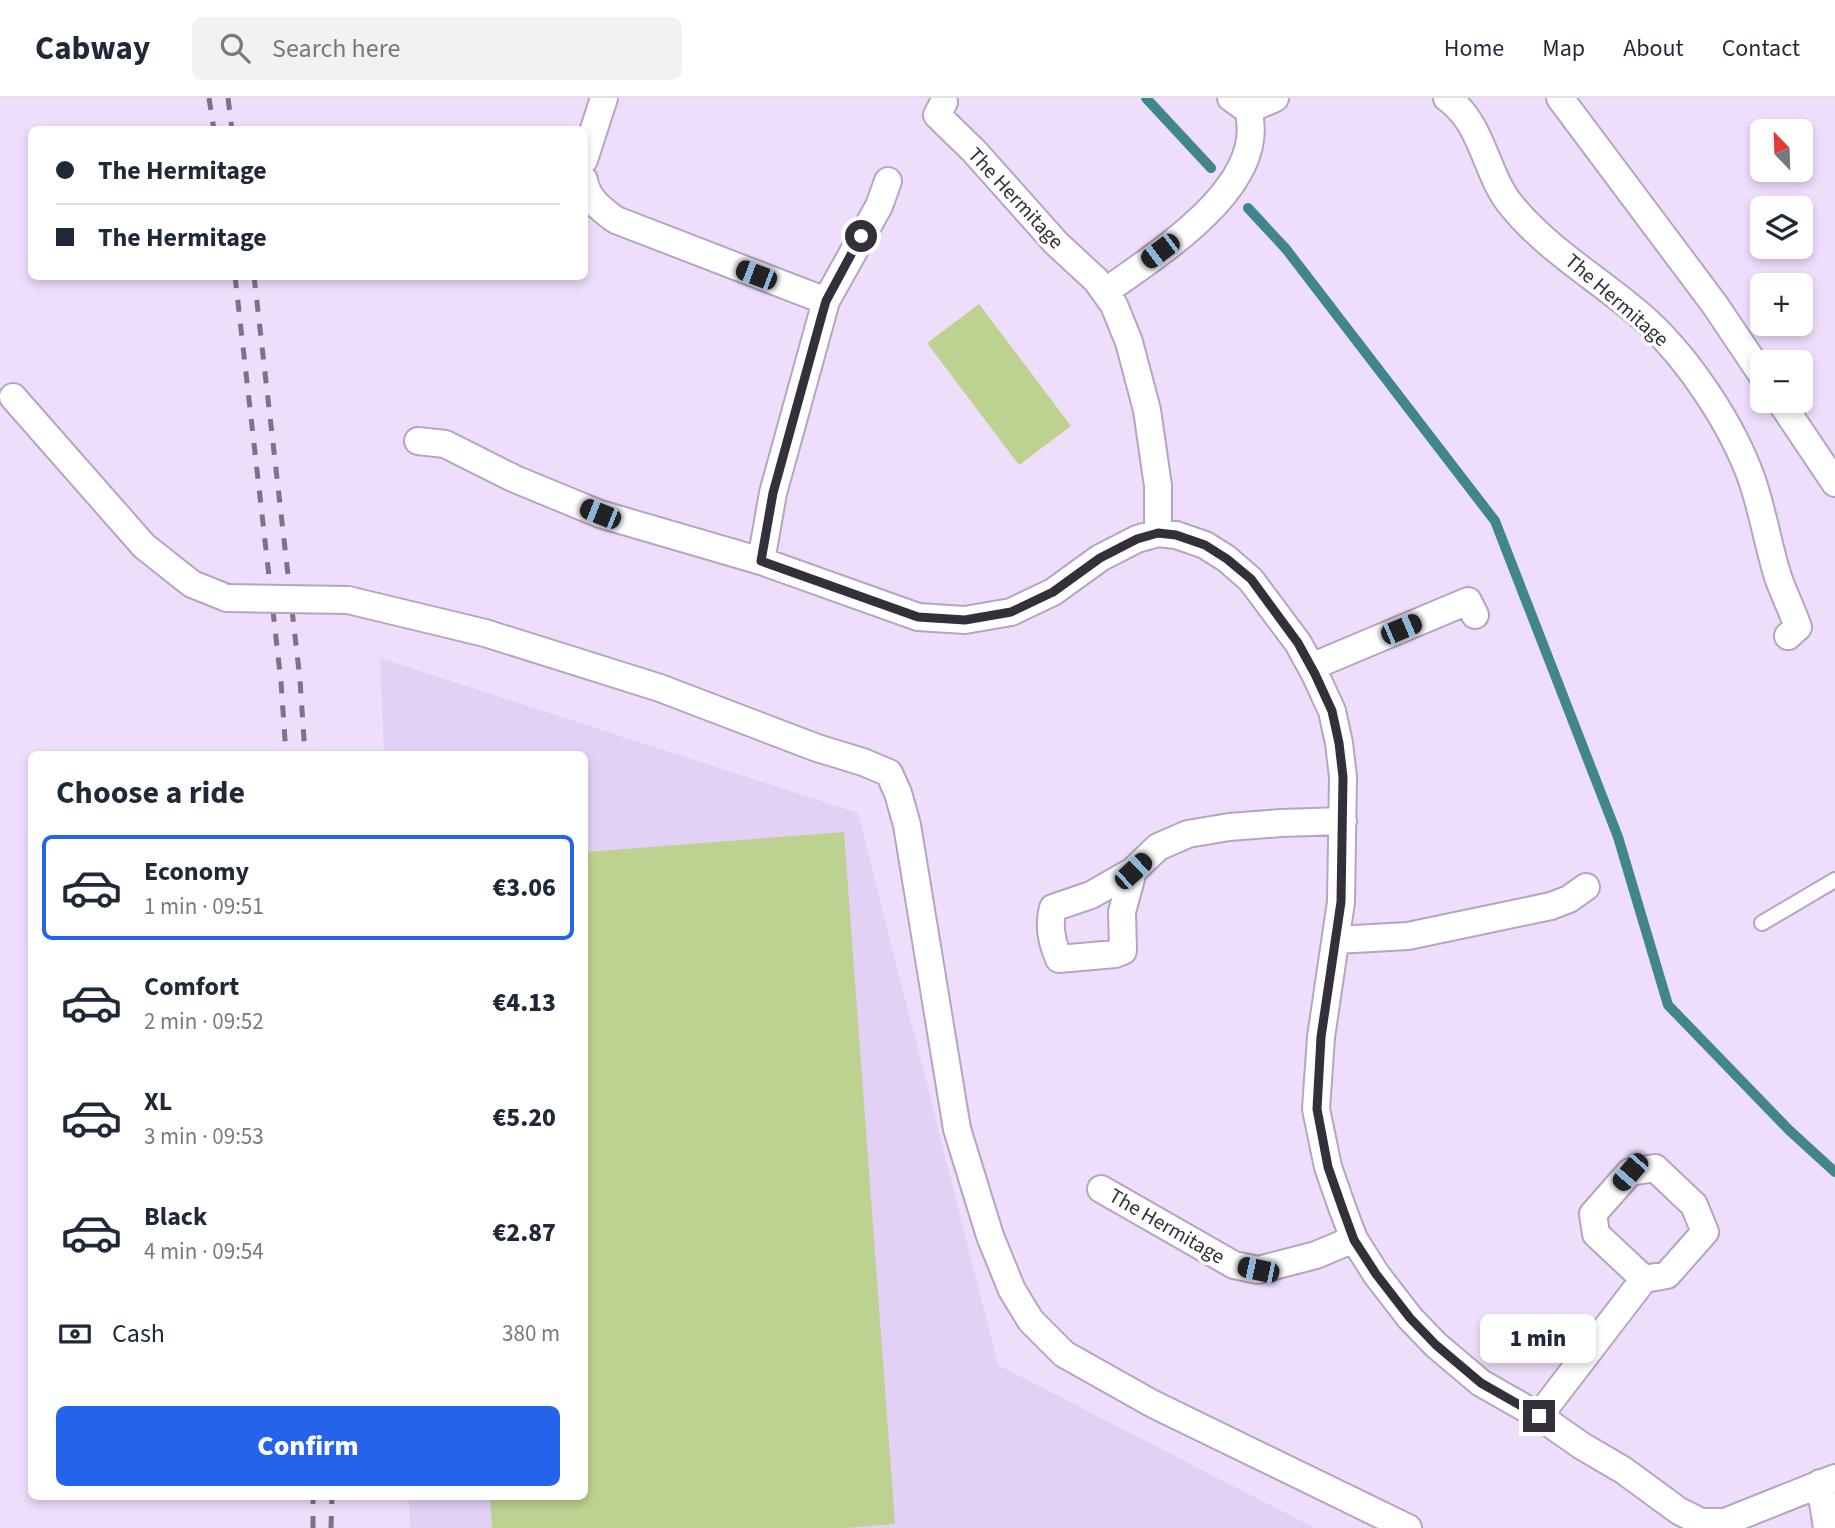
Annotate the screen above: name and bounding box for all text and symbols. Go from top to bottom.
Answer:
search box [192,17,682,80]
text: Cabway [35,25,150,72]
icon: search [216,29,254,67]
text: Search here [272,30,400,67]
text: Home [1444,31,1504,66]
text: Map [1542,31,1585,66]
text: About [1623,31,1684,66]
text: Contact [1722,31,1800,66]
north arrow [1750,119,1813,182]
map controls [1750,119,1813,413]
street label: The Hermitage [961,141,1071,255]
text: The Hermitage [98,152,267,189]
button: layers [1750,196,1813,259]
text: The Hermitage [98,219,267,256]
route start [845,220,877,252]
car [1137,230,1184,272]
street label: The Hermitage [1558,246,1676,354]
car [733,258,780,292]
button: + [1750,273,1813,336]
button: − [1750,350,1813,413]
car [577,496,624,532]
car [1378,611,1425,647]
text: Choose a ride [56,770,245,816]
car [1111,849,1156,893]
text: Economy [144,853,249,890]
icon: car [60,856,123,919]
text: €3.06 [492,869,556,906]
text: 1 min · 09:51 [144,890,264,923]
text: Comfort [144,968,239,1005]
icon: car [60,971,123,1034]
text: €4.13 [492,984,556,1021]
text: 2 min · 09:52 [144,1005,264,1038]
text: XL [144,1083,172,1120]
icon: car [60,1086,123,1149]
text: €5.20 [492,1099,556,1136]
text: 3 min · 09:53 [144,1120,264,1153]
car [1609,1149,1652,1195]
street label: The Hermitage [1104,1181,1230,1271]
text: Black [144,1198,207,1235]
icon: car [60,1201,123,1264]
text: €2.87 [492,1214,556,1251]
text: 4 min · 09:54 [144,1235,264,1268]
car [1236,1255,1281,1285]
callout: 1 min [1481,1314,1597,1364]
icon: cash [56,1315,94,1353]
text: Cash [112,1315,165,1352]
text: 380 m [502,1317,560,1350]
text: 1 min [1510,1322,1566,1355]
route end [1523,1400,1555,1432]
button: Confirm [56,1406,560,1486]

